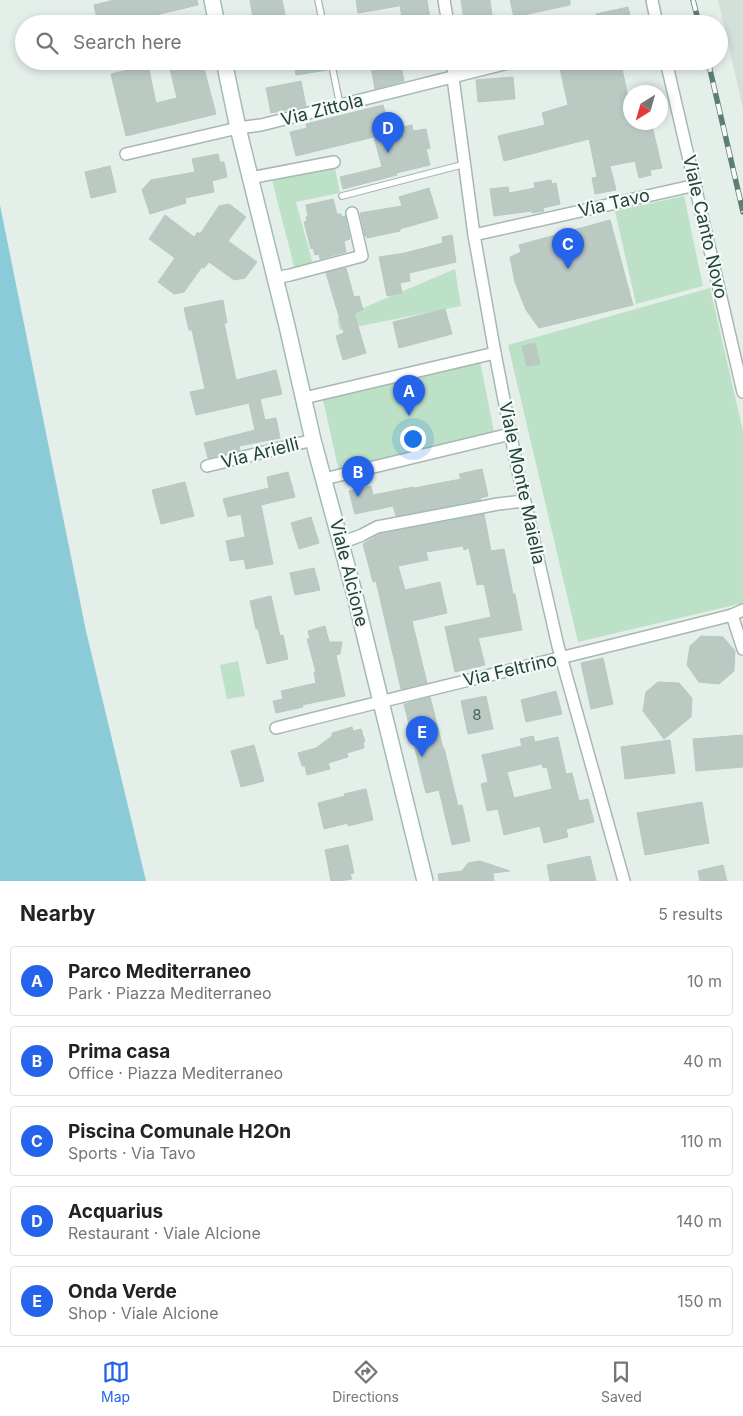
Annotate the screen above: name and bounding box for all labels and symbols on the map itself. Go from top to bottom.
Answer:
north arrow [623,85,668,130]
street label: Via Zittola [279,89,365,130]
pin: D [372,112,404,153]
street label: Viale Canto Novo [679,153,732,301]
street label: Via Tavo [576,184,652,221]
pin: C [552,228,584,269]
pin: A [393,375,425,416]
street label: Viale Monte Maiella [495,400,550,566]
your location [400,426,426,452]
street label: Via Arielli [219,433,301,472]
pin: B [342,456,374,497]
street label: Viale Alcione [326,517,373,629]
street label: Via Feltrino [461,649,559,691]
house number: 8 [472,705,482,724]
pin: E [406,716,438,757]

